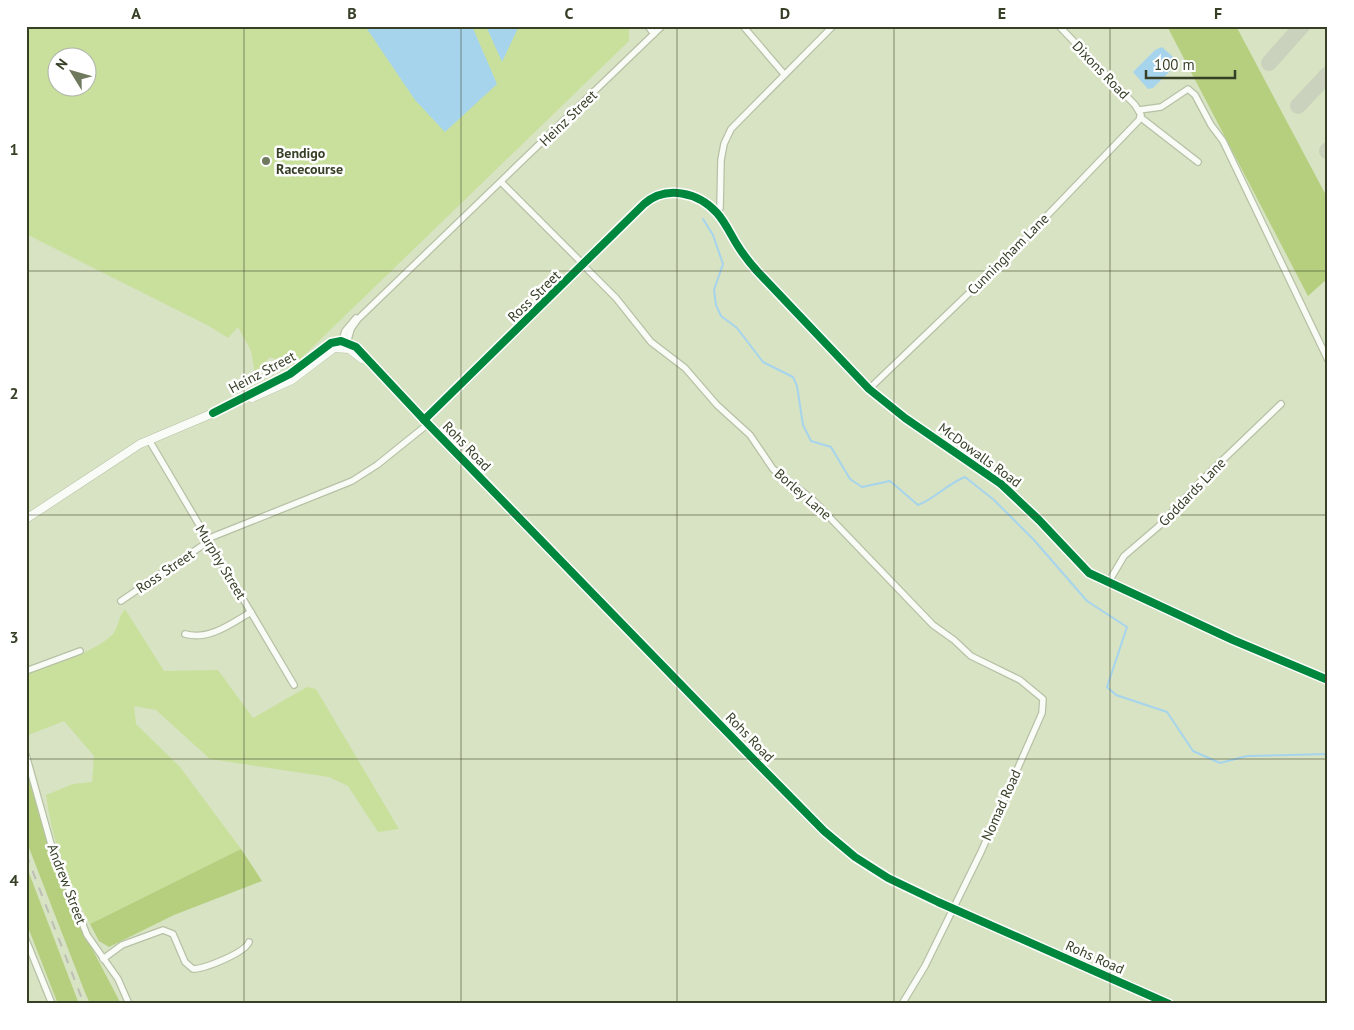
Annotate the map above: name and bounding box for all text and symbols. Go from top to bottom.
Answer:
text: A [131,3,141,23]
text: B [347,3,357,23]
text: C [565,3,574,23]
text: D [780,3,790,23]
text: E [998,3,1006,23]
text: F [1214,3,1222,23]
street label: Dixons Road [1069,37,1133,103]
north arrow [48,48,98,98]
scale bar [1146,48,1235,80]
text: N [52,55,72,73]
text: 100 m [1154,55,1195,74]
street label: Heinz Street [535,86,601,150]
text: 1 [9,139,19,159]
place label: Bendigo Racecourse [276,144,343,178]
marker: Bendigo Racecourse [260,155,272,167]
street label: Cunningham Lane [963,209,1053,299]
street label: Ross Street [504,266,564,326]
street label: Heinz Street [225,347,299,397]
text: 2 [9,383,19,403]
street label: Rohs Road [439,417,495,475]
street label: McDowalls Road [935,419,1025,491]
street label: Goddards Lane [1155,454,1229,530]
street label: Borley Lane [771,464,835,524]
street label: Murphy Street [192,521,251,603]
street label: Ross Street [132,545,198,597]
text: 3 [9,627,19,647]
street label: Rohs Road [722,708,778,766]
street label: Nomad Road [977,767,1025,843]
street label: Andrew Street [43,841,91,927]
text: 4 [9,870,19,890]
street label: Rohs Road [1063,936,1127,978]

